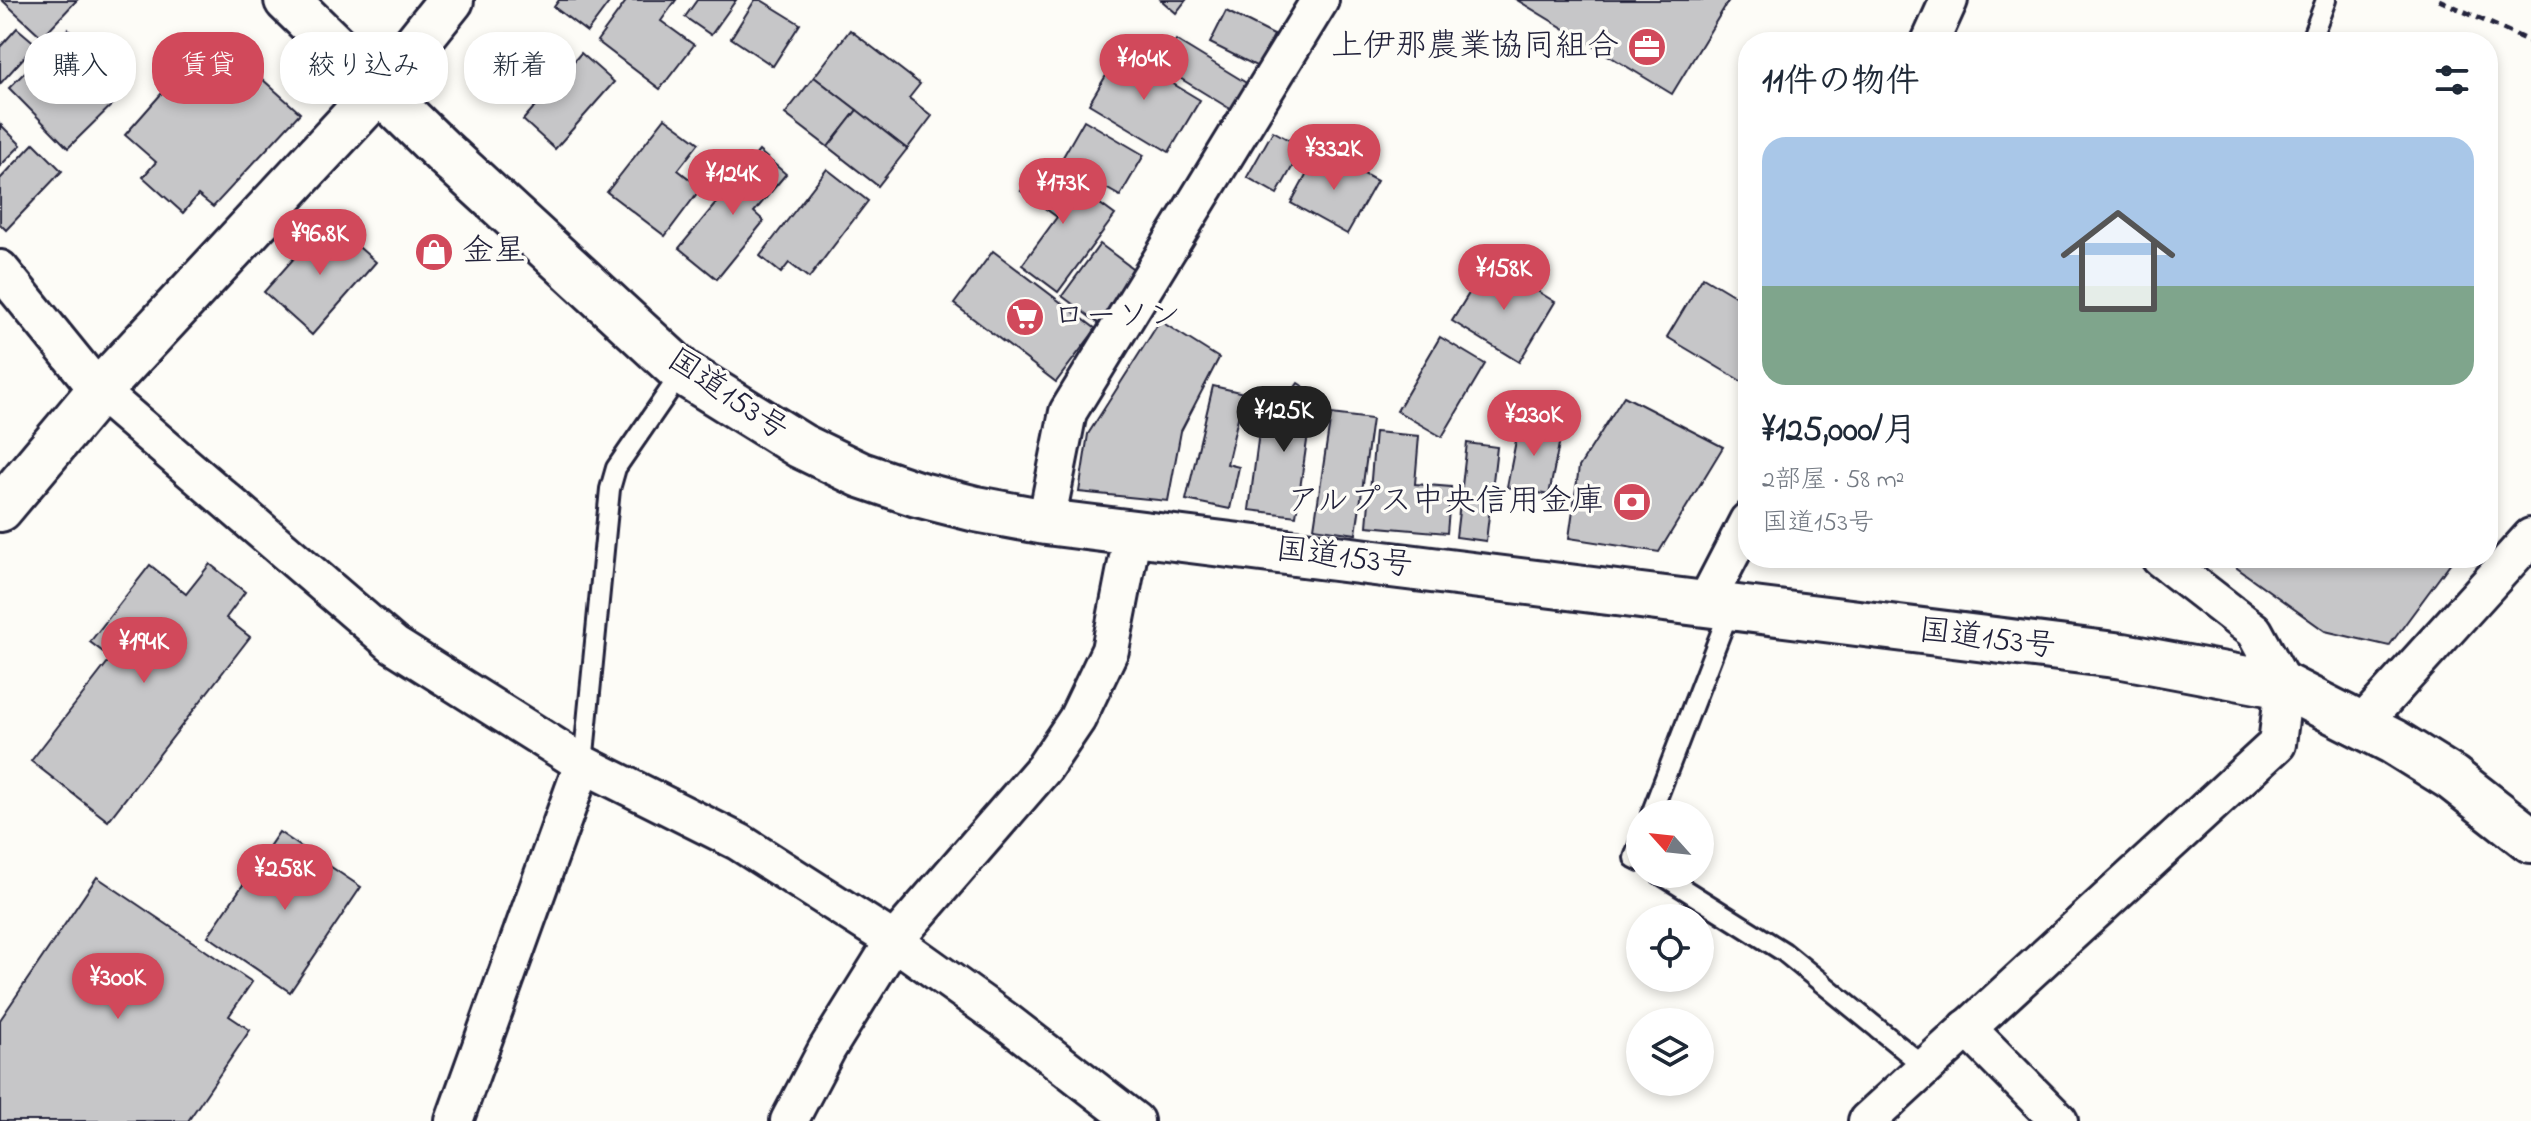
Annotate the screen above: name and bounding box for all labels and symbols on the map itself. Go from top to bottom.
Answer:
place label: 上伊那農業協同組合 [1331,24,1619,71]
office icon: 上伊那農業協同組合 [1626,26,1668,68]
pin: ¥104K [1088,34,1200,102]
pin: ¥332K [1278,124,1390,192]
pin: ¥124K [677,149,789,217]
pin: ¥173K [1007,158,1119,226]
pin: ¥96.8K [255,209,385,277]
place label: 金星 [462,229,526,276]
shop icon: 金星 [413,231,455,273]
pin: ¥158K [1448,244,1560,312]
place label: ローソン [1053,294,1181,341]
supermarket icon: ローソン [1004,296,1046,338]
street label: 国道153号 [657,338,797,454]
pin: ¥125K [1228,386,1340,454]
pin: ¥230K [1478,390,1590,458]
place label: アルプス中央信用金庫 [1287,479,1604,526]
bank icon: アルプス中央信用金庫 [1611,481,1653,523]
street label: 国道153号 [1273,527,1415,591]
street label: 国道153号 [1916,608,2058,672]
pin: ¥194K [88,617,200,685]
north arrow [1626,800,1714,888]
pin: ¥258K [229,844,341,912]
pin: ¥300K [62,953,174,1021]

